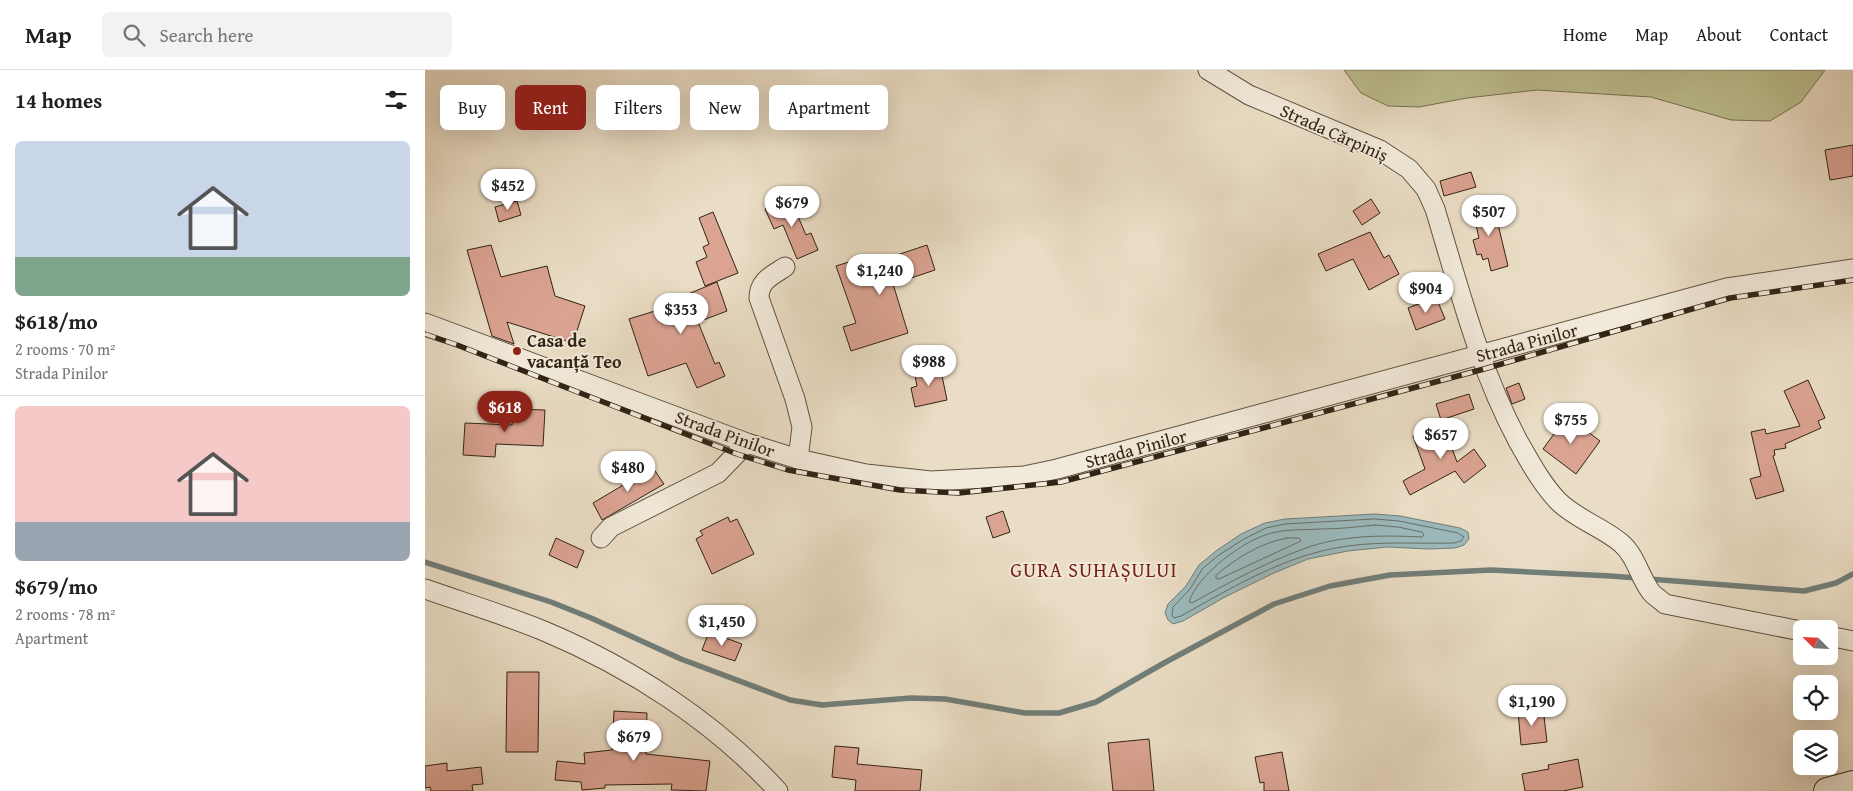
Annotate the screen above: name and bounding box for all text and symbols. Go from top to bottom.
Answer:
search box [102,12,452,57]
text: Map [25,17,72,52]
icon: search [120,21,148,49]
text: Search here [160,21,253,49]
text: Home [1563,21,1607,48]
text: Map [1635,21,1668,48]
text: About [1696,21,1742,48]
text: Contact [1770,21,1828,48]
text: 14 homes [15,85,102,116]
chip: Buy [440,85,505,130]
chip: Rent [515,85,586,130]
chip: Filters [596,85,680,130]
chip: New [690,85,759,130]
chip: Apartment [769,85,888,130]
icon: filters [382,86,410,114]
street label: Strada Cărpiniș [1276,97,1393,168]
pin: $452 [478,168,538,211]
icon: home [168,173,258,263]
text: $452 [491,173,525,197]
pin: $679 [762,186,822,228]
text: $679 [775,190,809,214]
pin: $507 [1459,194,1519,237]
text: $507 [1472,199,1506,223]
pin: $1,240 [839,254,921,296]
text: $1,240 [857,258,903,282]
pin: $904 [1396,272,1456,314]
text: $904 [1409,276,1443,300]
pin: $353 [651,292,711,335]
text: $353 [664,297,698,321]
text: $618/mo [15,306,98,337]
street label: Strada Pinilor [1473,316,1581,369]
place label: Casa de vacanță Teo [527,327,622,375]
text: 2 rooms · 70 m² [15,337,115,361]
pin: $988 [899,344,959,387]
marker: Casa de vacanță Teo [511,345,523,357]
text: $988 [912,349,946,373]
text: Strada Pinilor [15,361,108,385]
pin: $618 [475,390,535,433]
text: $618 [488,395,522,419]
pin: $755 [1541,402,1601,445]
street label: Strada Pinilor [671,403,779,464]
text: $755 [1554,407,1588,431]
pin: $657 [1411,418,1471,460]
street label: Strada Pinilor [1082,422,1190,475]
text: $657 [1424,422,1458,446]
icon: home [168,439,258,529]
pin: $480 [598,450,658,493]
text: $480 [611,455,645,479]
district label: GURA SUHAȘULUI [1010,555,1178,584]
text: $679/mo [15,571,98,602]
text: 2 rooms · 78 m² [15,602,115,626]
pin: $1,450 [681,604,763,647]
text: $1,450 [699,609,745,633]
north arrow [1793,620,1837,665]
map controls [1793,620,1838,775]
text: Apartment [15,626,88,650]
button: locate [1793,675,1838,720]
pin: $1,190 [1491,684,1573,727]
text: $1,190 [1509,689,1555,713]
pin: $679 [604,720,664,762]
text: $679 [617,724,651,748]
button: layers [1793,730,1838,775]

